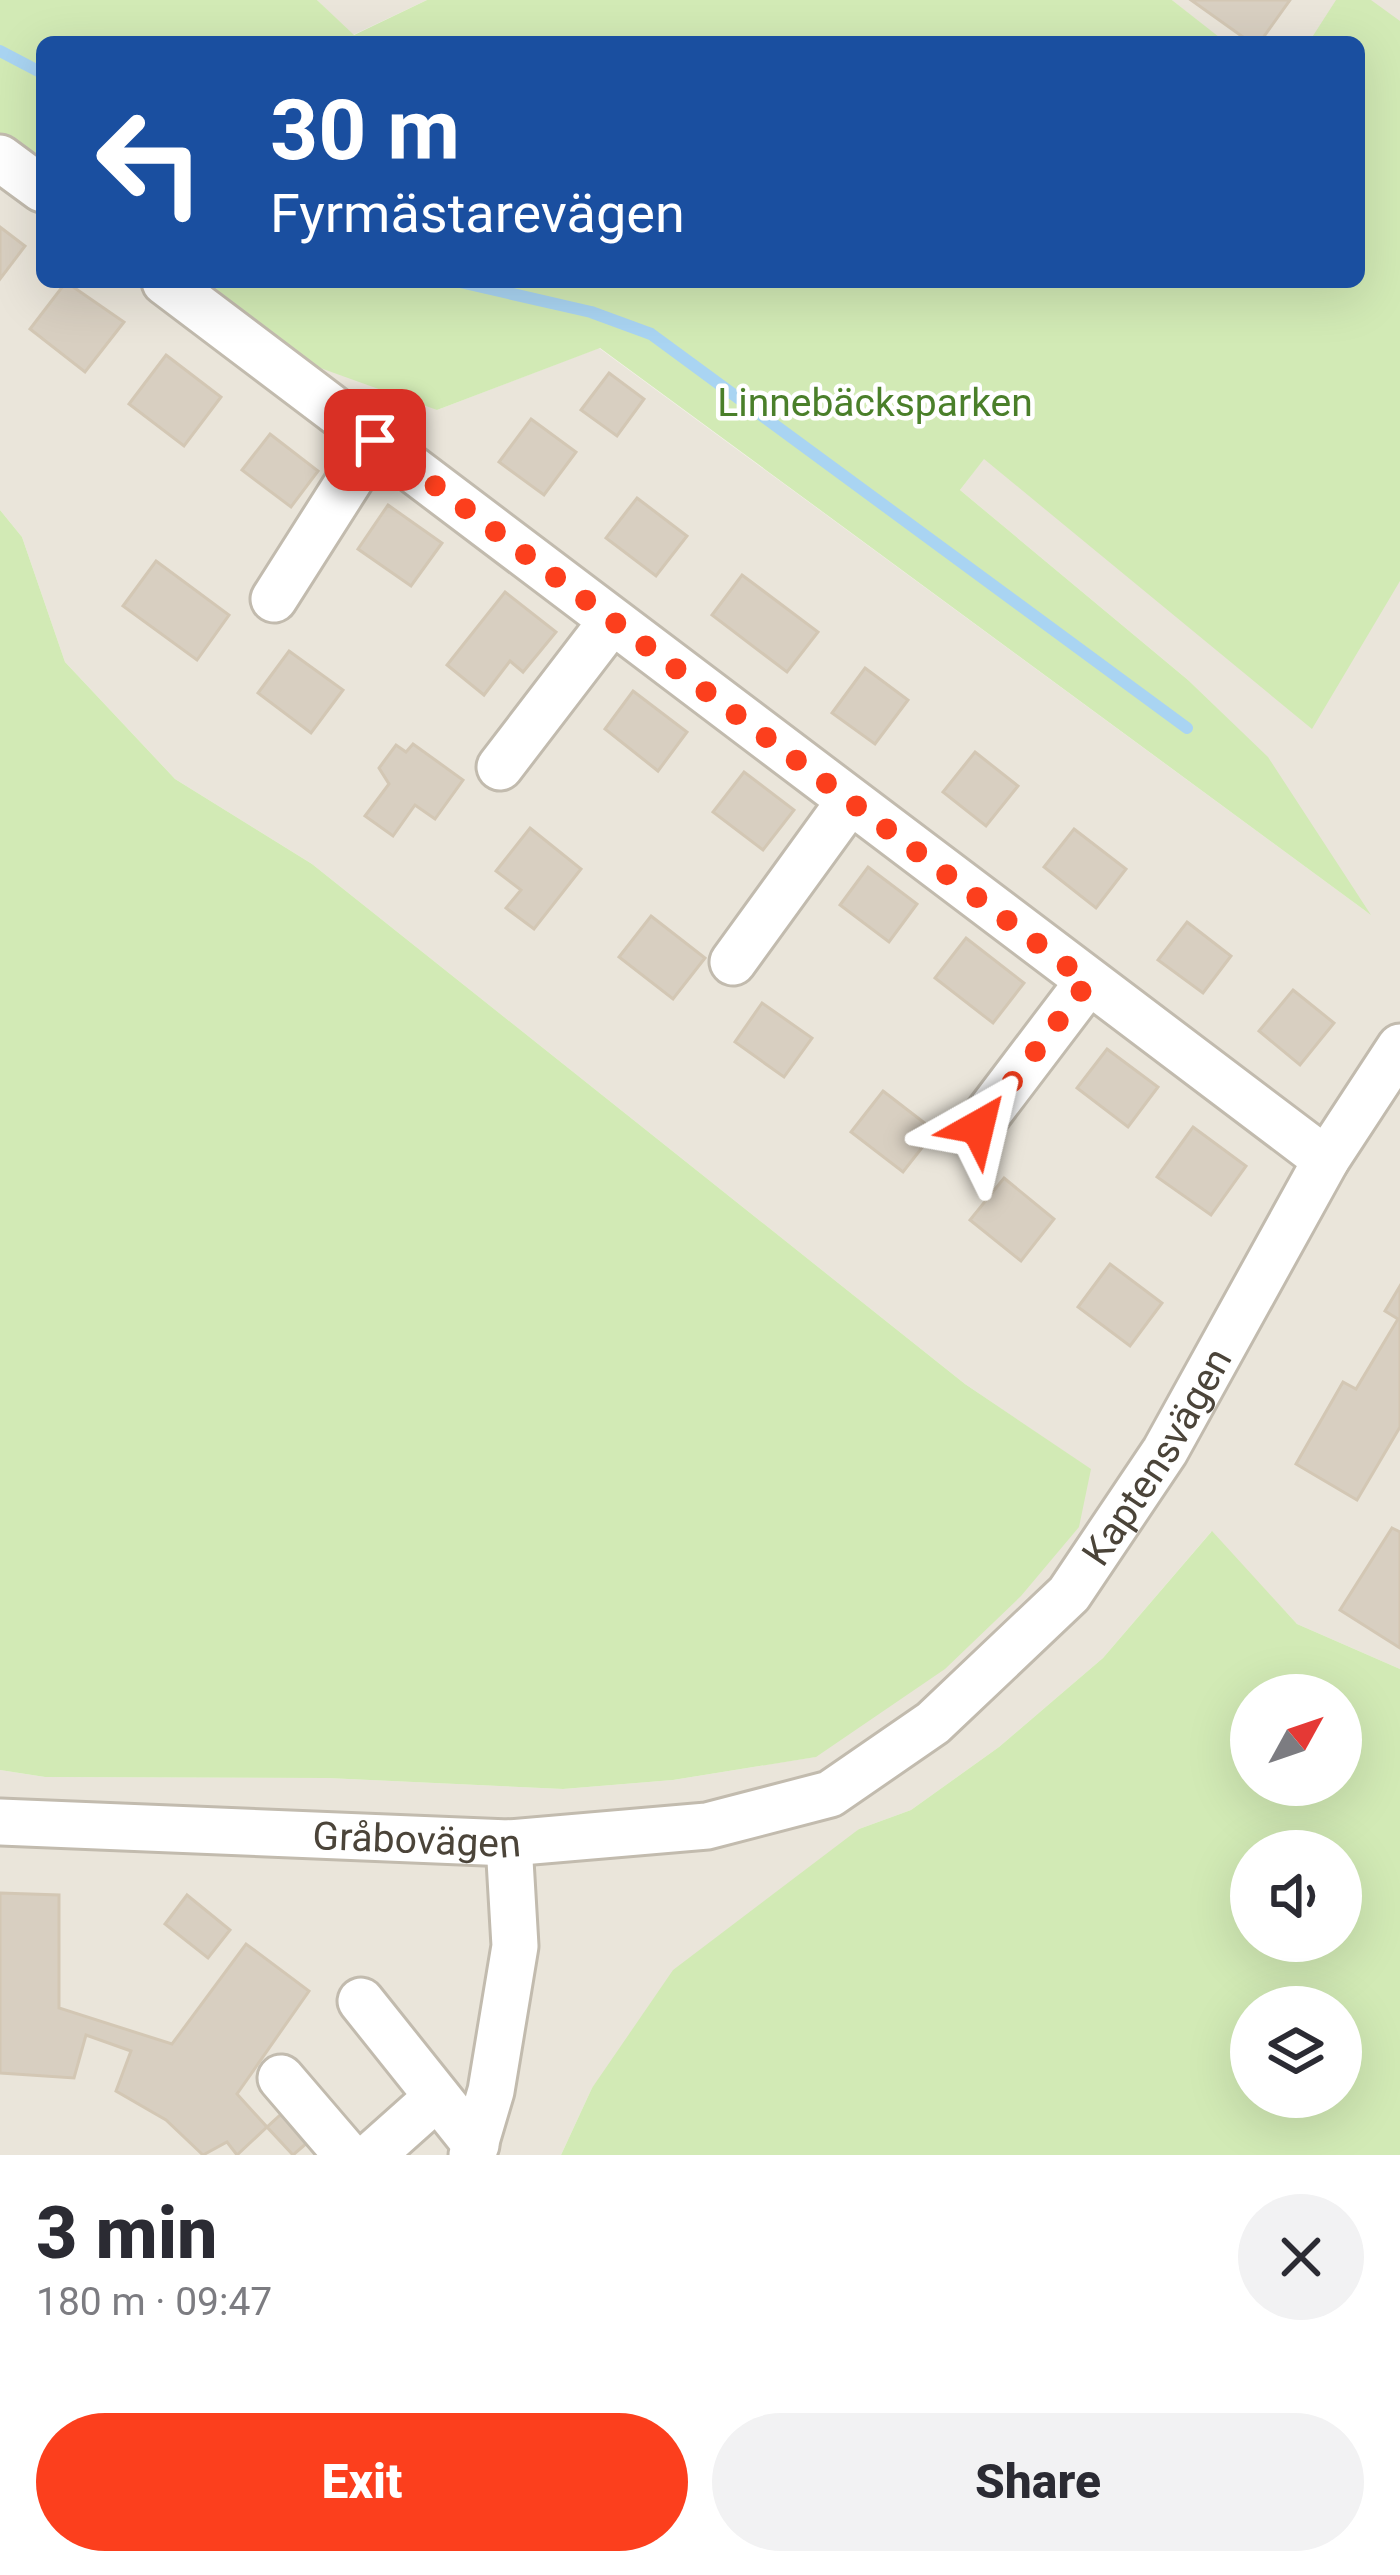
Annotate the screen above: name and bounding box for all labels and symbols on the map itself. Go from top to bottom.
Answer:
park label: Linnebäcksparken [717,380,1033,426]
pin [324,389,426,491]
position arrow [915,1064,1041,1190]
street label: Kaptensvägen [1073,1340,1241,1574]
north arrow [1230,1674,1362,1806]
street label: Gråbovägen [312,1813,523,1868]

